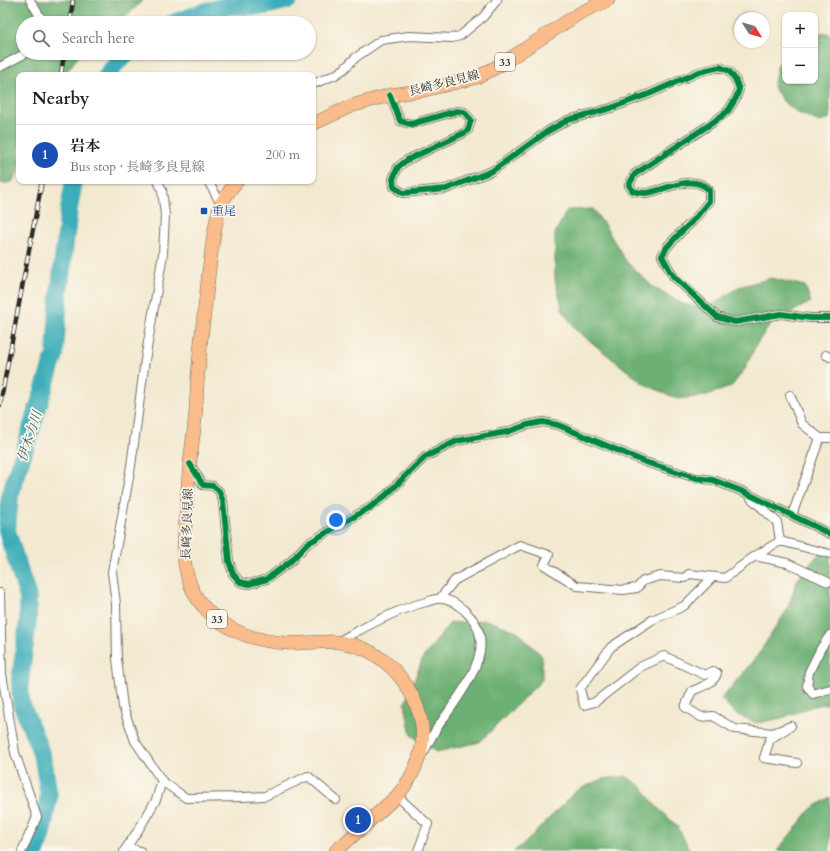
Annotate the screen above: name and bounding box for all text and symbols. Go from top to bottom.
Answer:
north arrow [734,12,770,48]
map controls [782,12,818,84]
button: + [782,12,818,48]
search box [16,16,316,60]
icon: search [30,27,52,49]
text: Search here [62,28,135,48]
button: − [782,48,818,84]
road number: 33 [495,53,515,71]
street label: 長崎多良見線 [407,67,481,99]
text: Nearby [32,87,89,110]
text: 岩本 [70,136,100,156]
text: 1 [42,146,48,164]
text: 200 m [266,146,300,164]
text: Bus stop · 長崎多良見線 [70,158,205,176]
place label: 重尾 [212,203,236,219]
marker: 重尾 [199,206,209,216]
water label: 伊木力川 [13,407,47,464]
street label: 長崎多良見線 [178,488,196,560]
your location [326,510,346,530]
road number: 33 [207,610,227,628]
pin: 1 [345,805,371,835]

